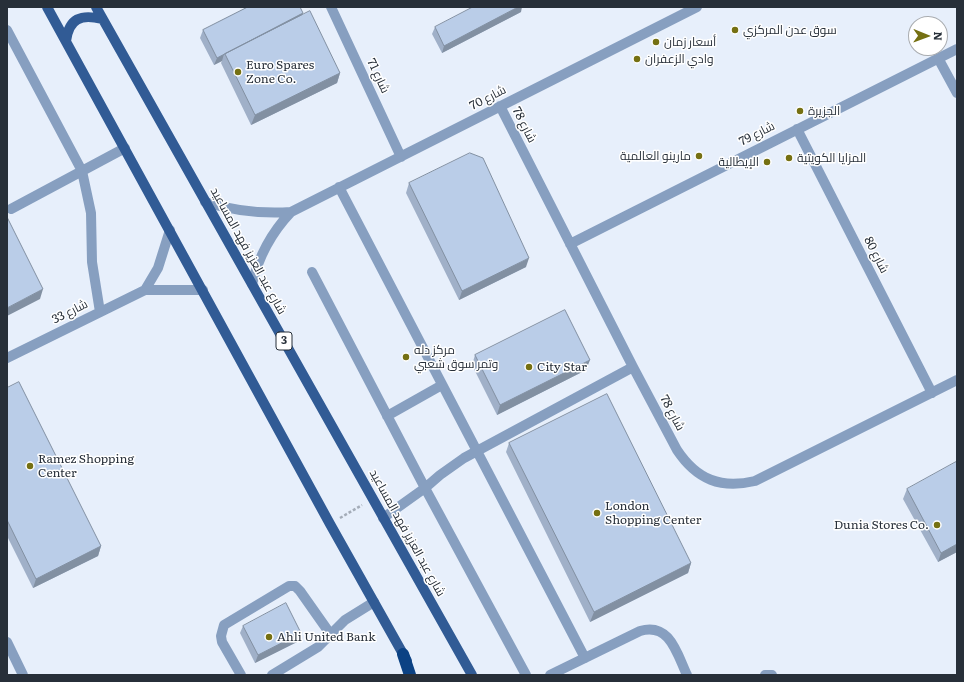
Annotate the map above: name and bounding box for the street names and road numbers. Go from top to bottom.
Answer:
street label: شارع 71 [364,56,392,96]
street label: شارع 70 [468,83,508,113]
street label: شارع 78 [509,105,539,145]
street label: شارع 79 [737,119,777,149]
street label: شارع عبد العزيز فهد المساعيد [207,185,289,317]
street label: شارع 80 [861,234,891,276]
street label: شارع 33 [50,297,90,327]
road number: 3 [276,332,292,350]
street label: شارع 78 [657,393,687,433]
street label: شارع عبد العزيز فهد المساعيد [366,467,448,599]

